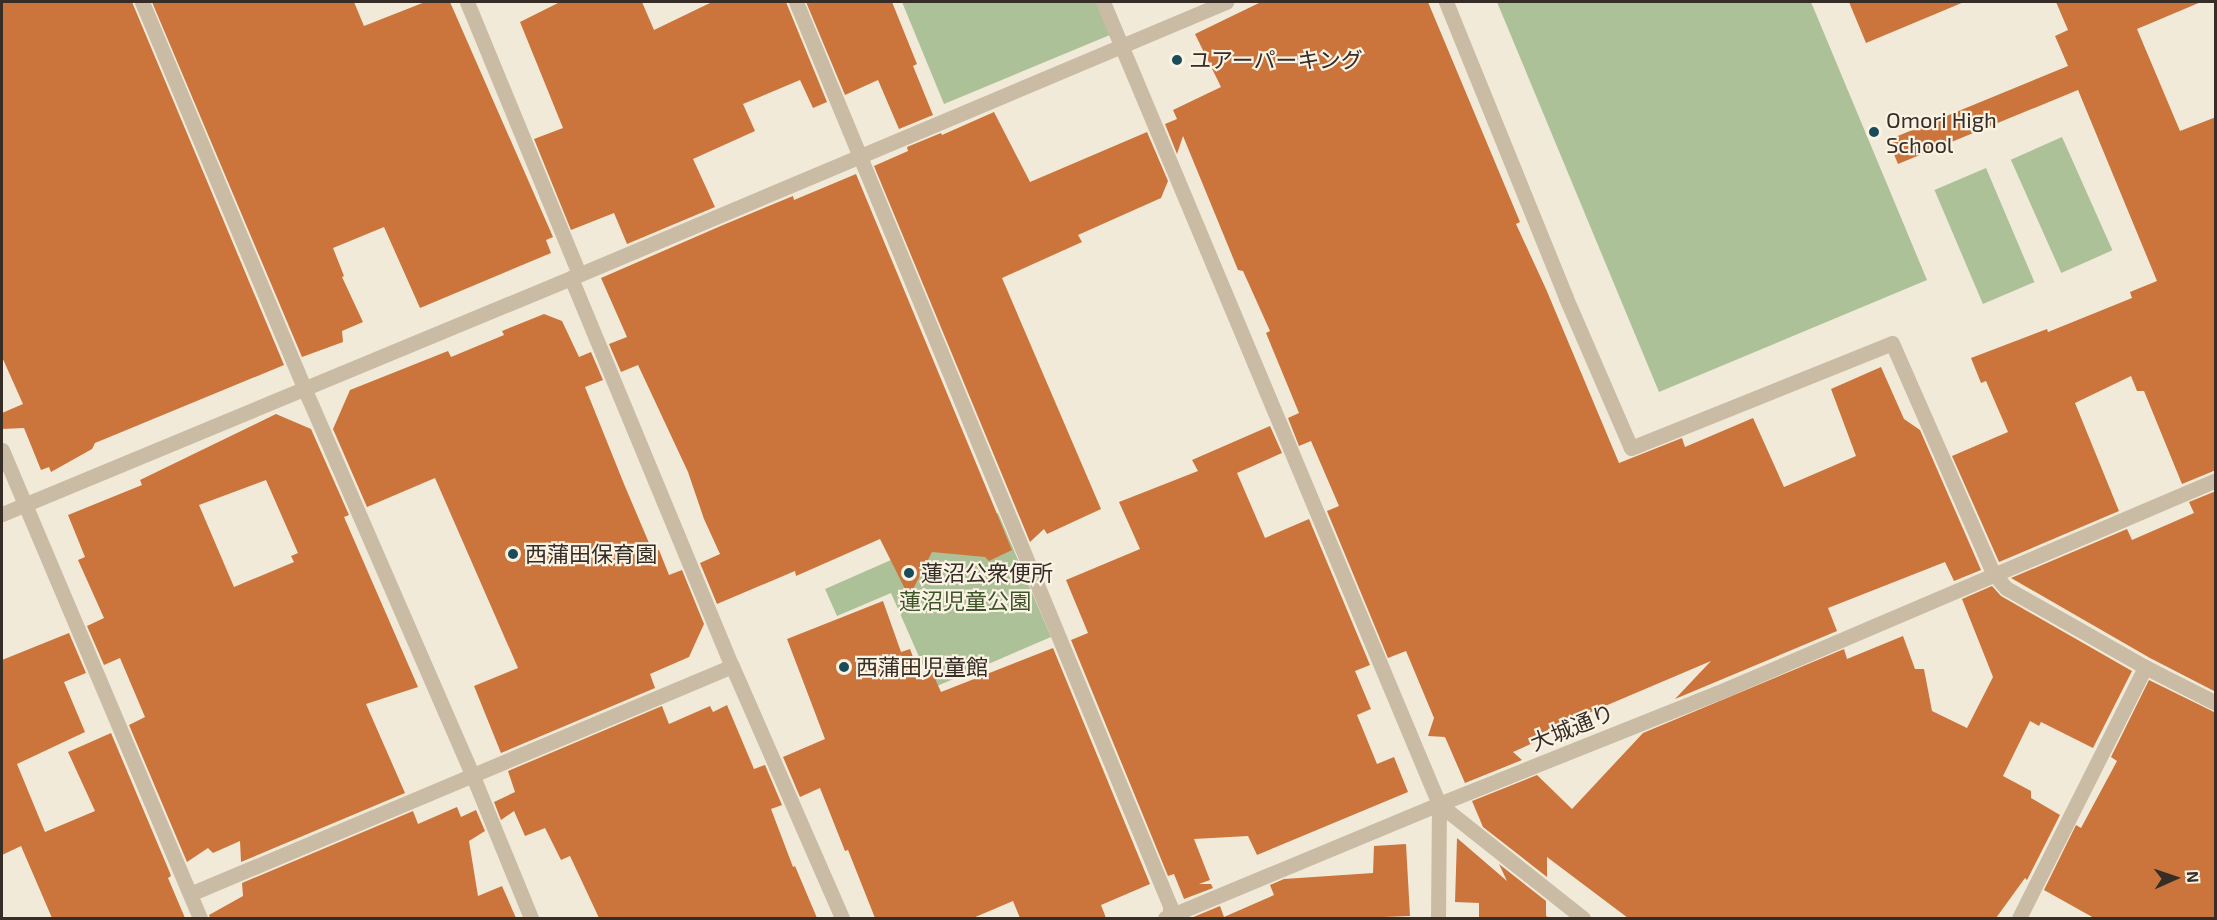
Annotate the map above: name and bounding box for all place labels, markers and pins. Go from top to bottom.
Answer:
place label: ユアーパーキング [1189,47,1364,73]
marker: ユアーパーキング [1170,53,1184,67]
place label: Omori High School [1886,106,1997,158]
marker: Omori High School [1867,125,1881,139]
place label: 西蒲田保育園 [525,541,657,567]
marker: 西蒲田保育園 [506,547,520,561]
place label: 蓮沼公衆便所 [921,560,1053,586]
marker: 蓮沼公衆便所 [902,566,916,580]
place label: 西蒲田児童館 [856,654,988,680]
marker: 西蒲田児童館 [837,660,851,674]

